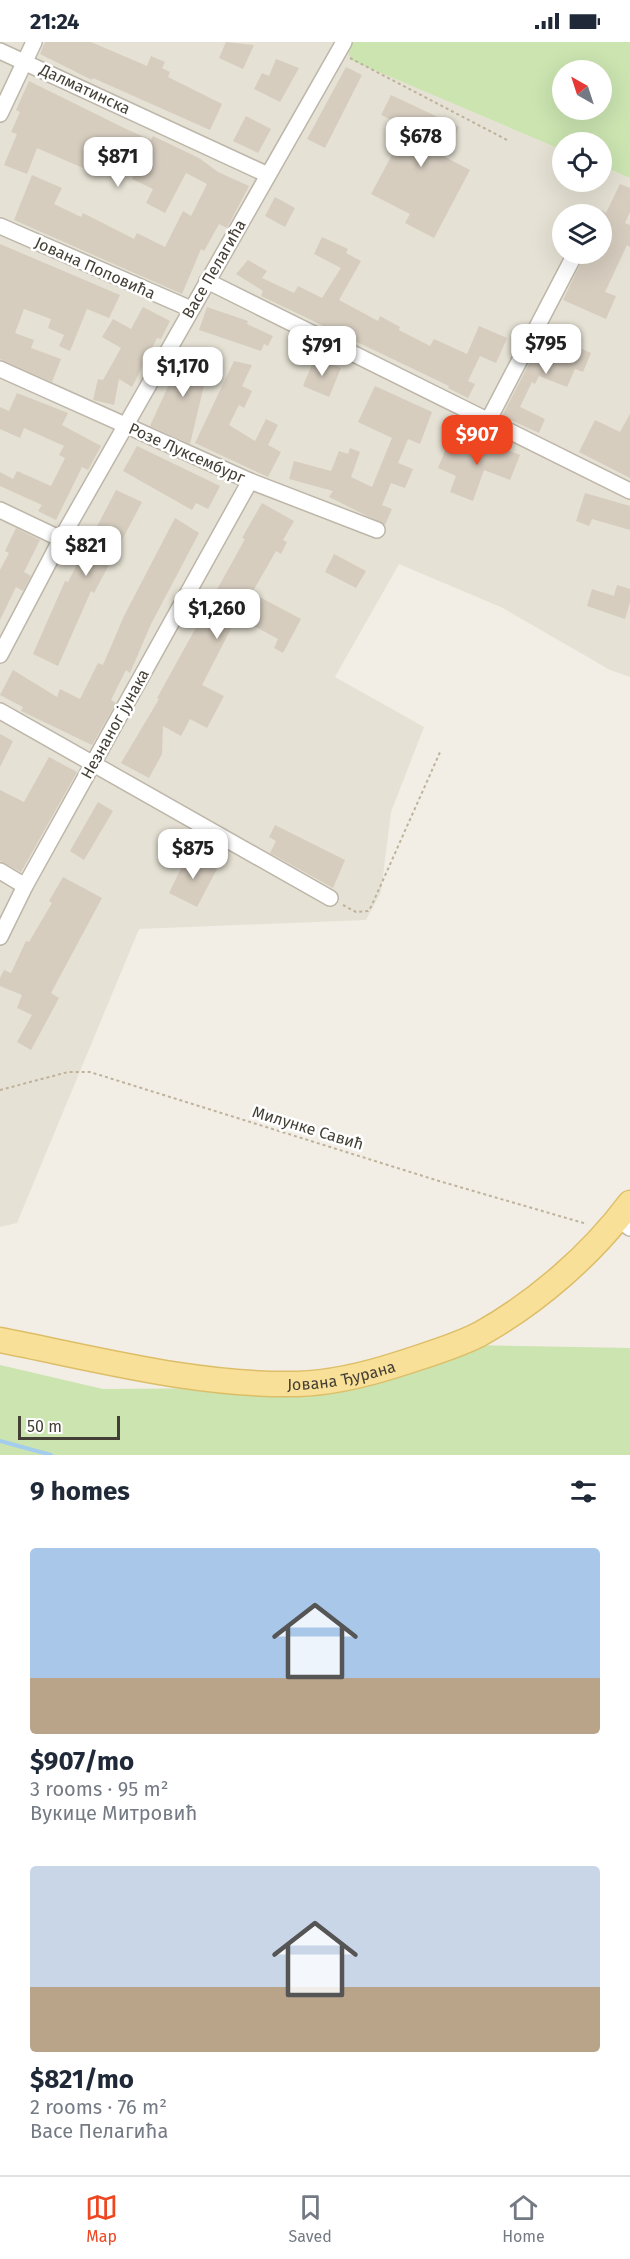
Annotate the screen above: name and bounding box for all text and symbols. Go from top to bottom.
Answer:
text: 21:24 [30,8,80,35]
street label: Далматинска [36,59,133,118]
north arrow [552,60,612,120]
map controls [552,60,612,264]
pin: $678 [385,117,457,168]
text: $678 [400,124,442,148]
button: locate [552,132,612,192]
pin: $871 [82,137,154,188]
text: $871 [98,144,138,168]
button: layers [552,204,612,264]
street label: Васе Пелагића [178,216,250,322]
street label: Јована Поповића [32,233,158,303]
pin: $795 [510,324,582,375]
pin: $791 [286,326,358,377]
text: $795 [525,331,567,355]
text: $791 [302,333,342,357]
pin: $1,170 [134,347,232,398]
text: $1,170 [157,354,209,378]
pin: $907 [441,415,513,466]
street label: Розе Луксембург [126,419,248,487]
text: $907 [456,422,498,446]
pin: $821 [50,526,122,577]
text: $821 [65,533,107,557]
pin: $1,260 [168,589,266,640]
text: $1,260 [188,596,246,620]
street label: Незнаног јунака [77,666,153,782]
pin: $875 [157,829,229,880]
text: $875 [172,836,214,860]
street label: Милунке Савић [250,1102,366,1154]
street label: Јована Ђурана [287,1356,398,1394]
scale bar [18,1413,120,1440]
text: 50 m [27,1417,62,1436]
icon: filters [567,1475,600,1508]
text: 9 homes [30,1476,130,1507]
icon: home [261,1587,369,1695]
text: $907/mo [30,1746,134,1777]
text: 3 rooms · 95 m² [30,1777,169,1801]
text: Вукице Митровић [30,1801,197,1825]
icon: home [261,1905,369,2013]
text: $821/mo [30,2064,134,2095]
text: 2 rooms · 76 m² [30,2095,167,2119]
text: Васе Пелагића [30,2119,168,2143]
tab: Map [85,2191,118,2246]
tab: Saved [289,2191,332,2246]
tab: Home [502,2191,545,2246]

